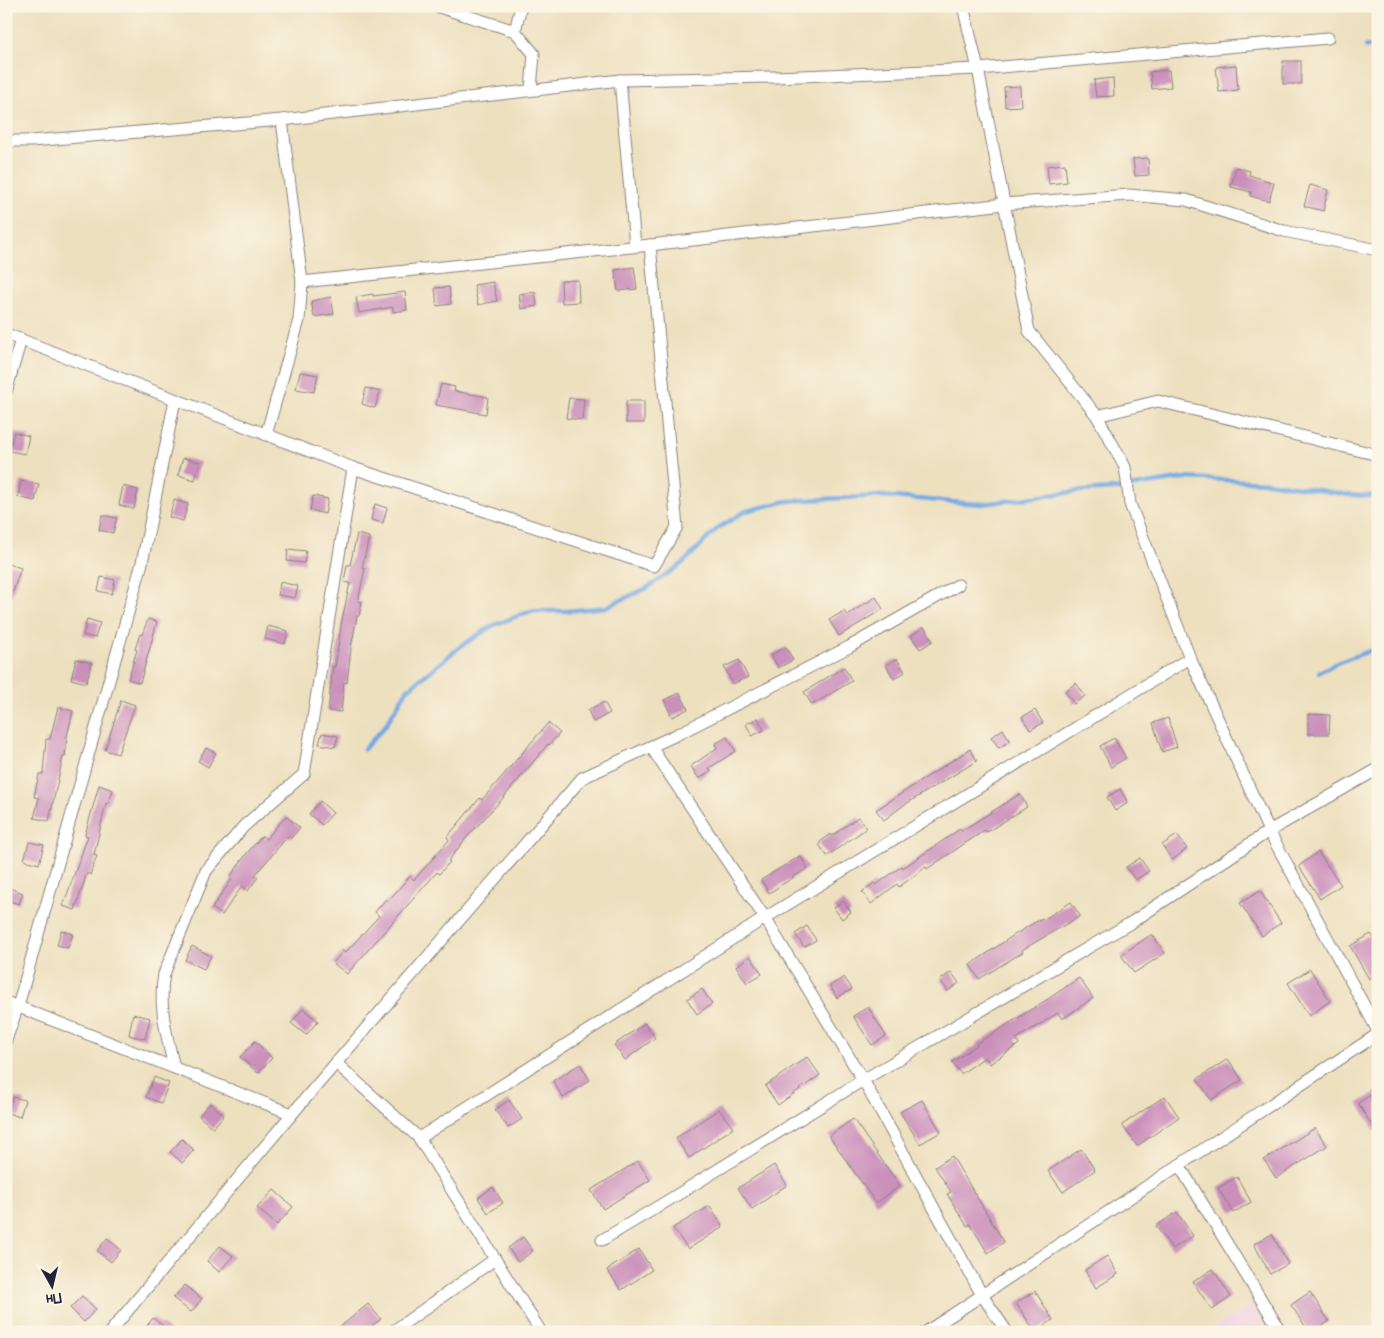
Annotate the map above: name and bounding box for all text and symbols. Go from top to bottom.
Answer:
north arrow [28,1260,78,1310]
text: Пн [45,1289,63,1308]

